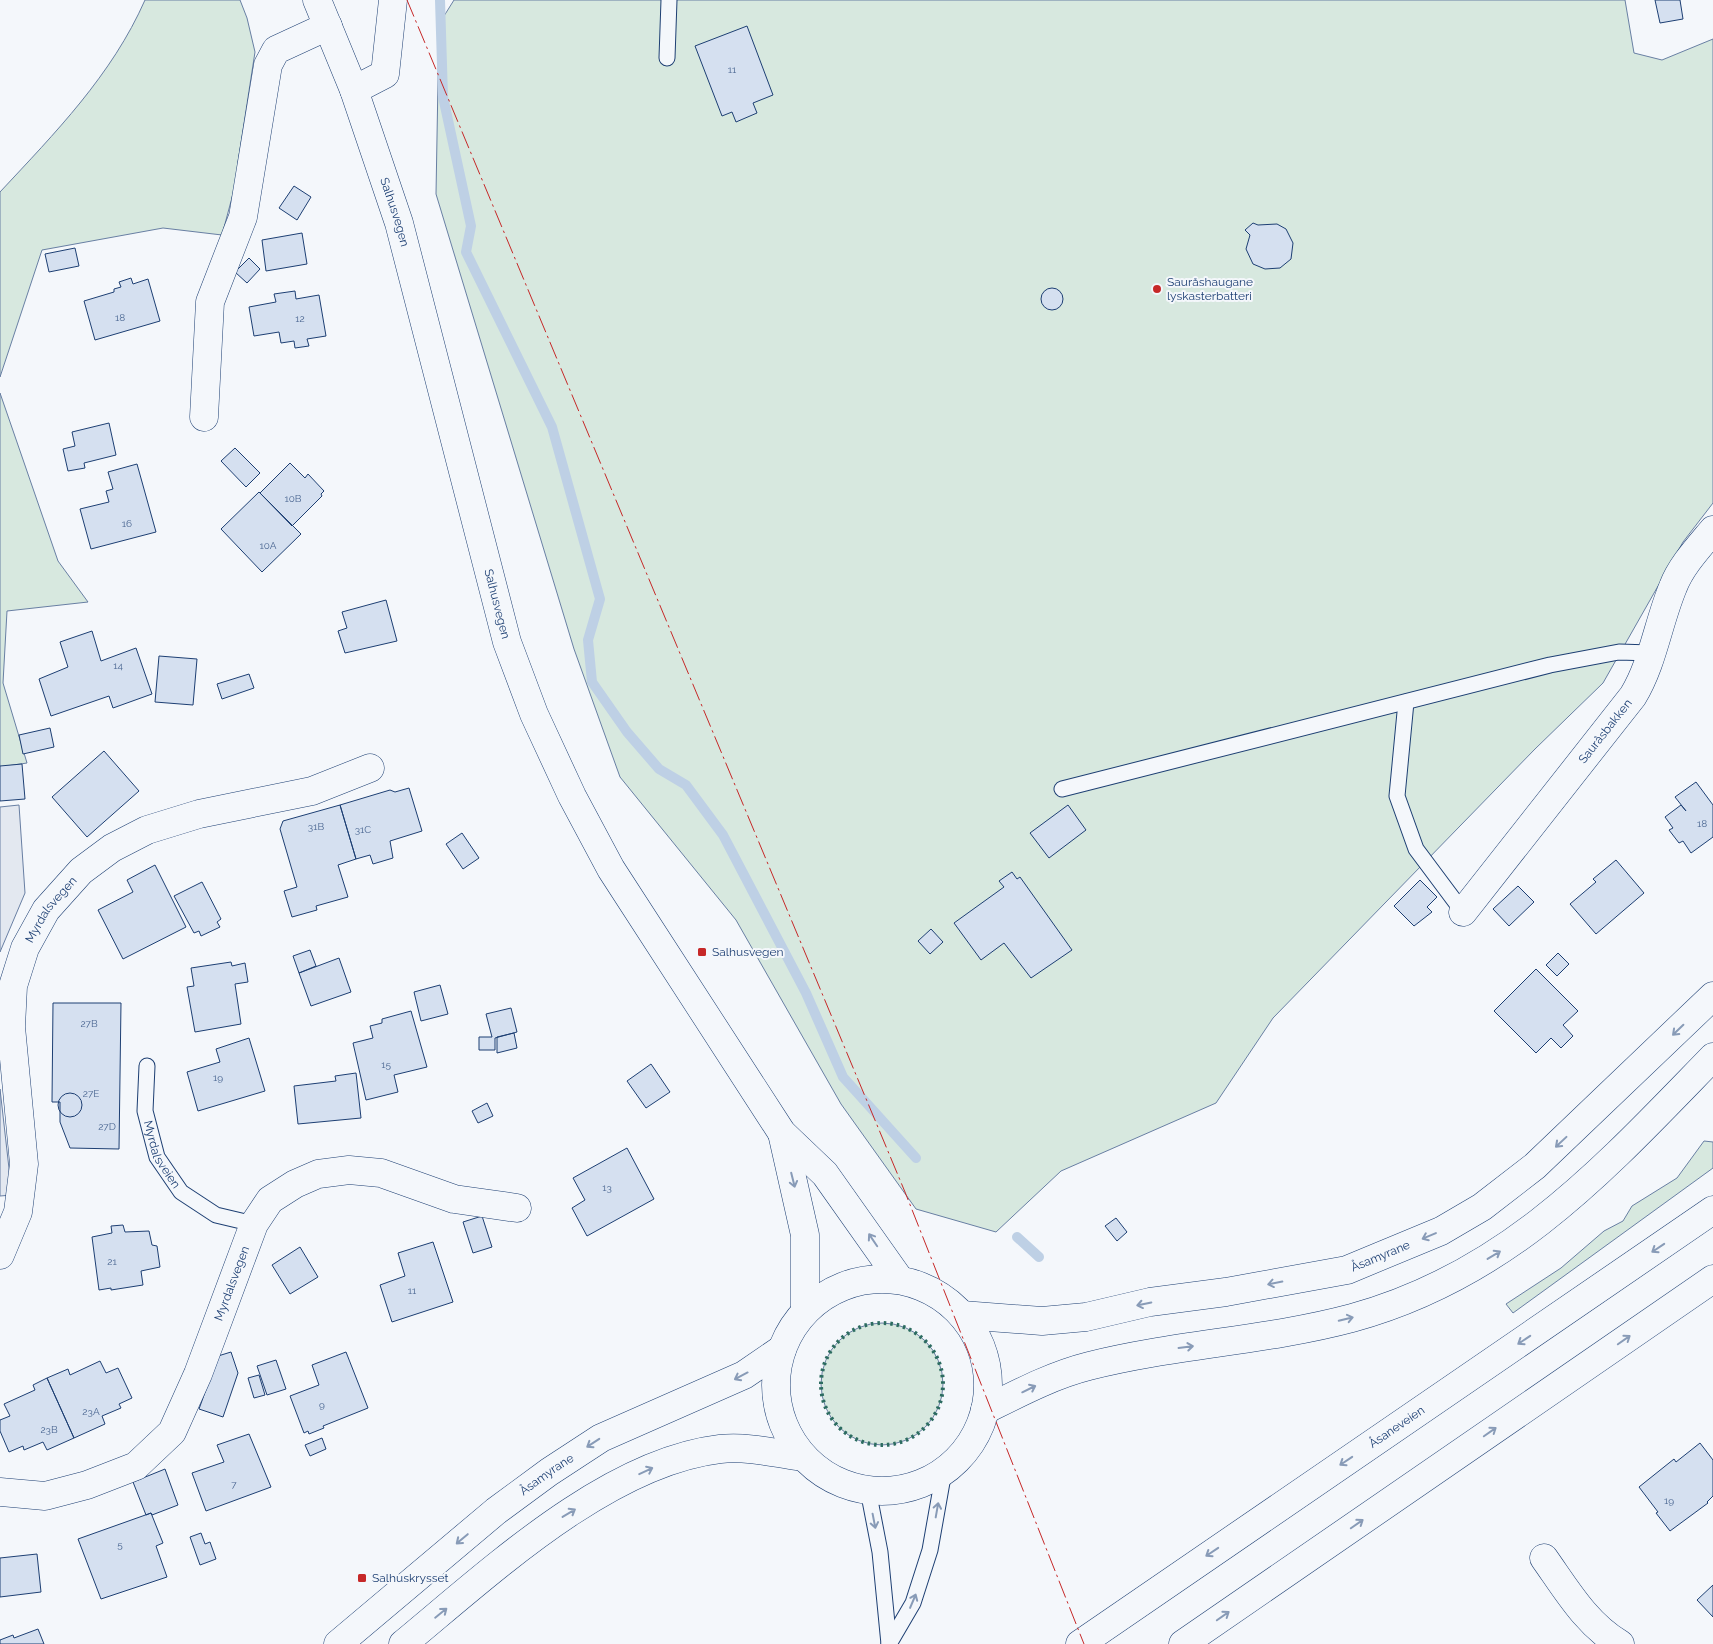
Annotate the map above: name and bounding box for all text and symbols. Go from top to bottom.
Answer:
house number: 11 [728,64,737,75]
street label: Salhusvegen [377,176,412,248]
place label: Sauråshaugane lyskasterbatteri [1167,275,1253,303]
marker: Sauråshaugane lyskasterbatteri [1151,283,1163,295]
house number: 18 [115,312,125,323]
house number: 12 [295,313,305,324]
house number: 10B [284,493,302,504]
house number: 16 [122,518,132,529]
house number: 10A [260,540,277,551]
street label: Salhusvegen [481,567,513,640]
house number: 14 [113,660,123,671]
street label: Sauråsbakken [1576,696,1635,766]
house number: 18 [1697,818,1707,829]
house number: 31B [308,821,324,832]
house number: 31C [355,824,371,835]
street label: Myrdalsvegen [22,874,80,945]
place label: Salhusvegen [712,945,784,959]
marker: Salhusvegen [696,946,708,958]
house number: 27B [80,1018,98,1029]
one-way arrow [1672,1024,1684,1036]
house number: 15 [381,1059,391,1070]
house number: 19 [213,1072,223,1083]
house number: 27E [83,1088,99,1099]
street label: Myrdalsveien [141,1119,183,1191]
house number: 27D [98,1121,116,1132]
one-way arrow [1554,1136,1567,1148]
one-way arrow [789,1171,799,1187]
house number: 13 [602,1182,612,1193]
one-way arrow [1422,1232,1437,1242]
one-way arrow [868,1233,878,1247]
street label: Åsamyrane [1349,1238,1412,1275]
one-way arrow [1651,1243,1665,1253]
street label: Myrdalsvegen [212,1244,252,1323]
one-way arrow [1487,1249,1501,1259]
house number: 21 [107,1256,117,1267]
one-way arrow [1267,1279,1283,1289]
house number: 11 [408,1285,417,1296]
one-way arrow [1136,1300,1152,1309]
one-way arrow [1337,1314,1353,1323]
one-way arrow [1517,1335,1531,1345]
one-way arrow [1617,1335,1631,1345]
one-way arrow [1177,1342,1193,1352]
one-way arrow [734,1372,749,1381]
one-way arrow [1021,1383,1036,1393]
house number: 9 [319,1399,325,1410]
street label: Åsaneveien [1366,1403,1427,1451]
house number: 23A [82,1406,100,1417]
house number: 23B [40,1424,58,1435]
one-way arrow [1483,1427,1497,1437]
one-way arrow [587,1439,601,1449]
street label: Åsamyrane [517,1451,576,1498]
one-way arrow [1339,1456,1353,1466]
one-way arrow [638,1465,653,1475]
house number: 7 [231,1479,237,1490]
house number: 19 [1664,1495,1674,1506]
one-way arrow [932,1503,942,1519]
one-way arrow [561,1508,575,1518]
one-way arrow [870,1513,879,1529]
one-way arrow [1349,1519,1363,1529]
one-way arrow [456,1534,469,1545]
house number: 5 [117,1539,123,1550]
one-way arrow [1205,1547,1219,1557]
place label: Salhuskrysset [372,1571,449,1585]
marker: Salhuskrysset [356,1572,368,1584]
one-way arrow [908,1594,918,1609]
one-way arrow [434,1608,447,1619]
one-way arrow [1215,1611,1229,1621]

